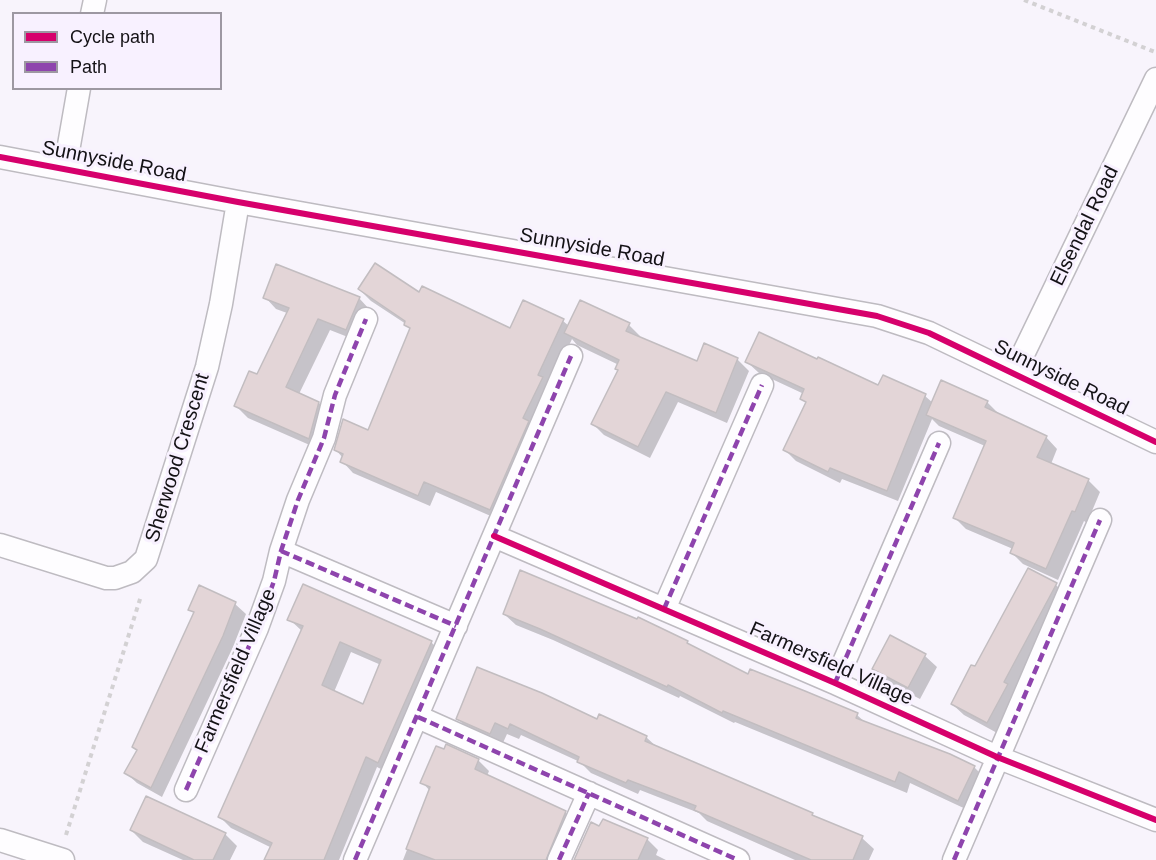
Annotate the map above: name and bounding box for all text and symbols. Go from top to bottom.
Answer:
legend [12,12,222,90]
text: Cycle path [70,27,155,47]
text: Path [70,57,107,77]
street label: Sunnyside Road [40,136,188,188]
street label: Elsendal Road [1046,162,1124,290]
street label: Sunnyside Road [518,223,666,273]
street label: Sunnyside Road [990,335,1132,421]
street label: Sherwood Crescent [141,371,215,545]
street label: Farmersfield Village [190,585,282,757]
street label: Farmersfield Village [746,617,916,711]

